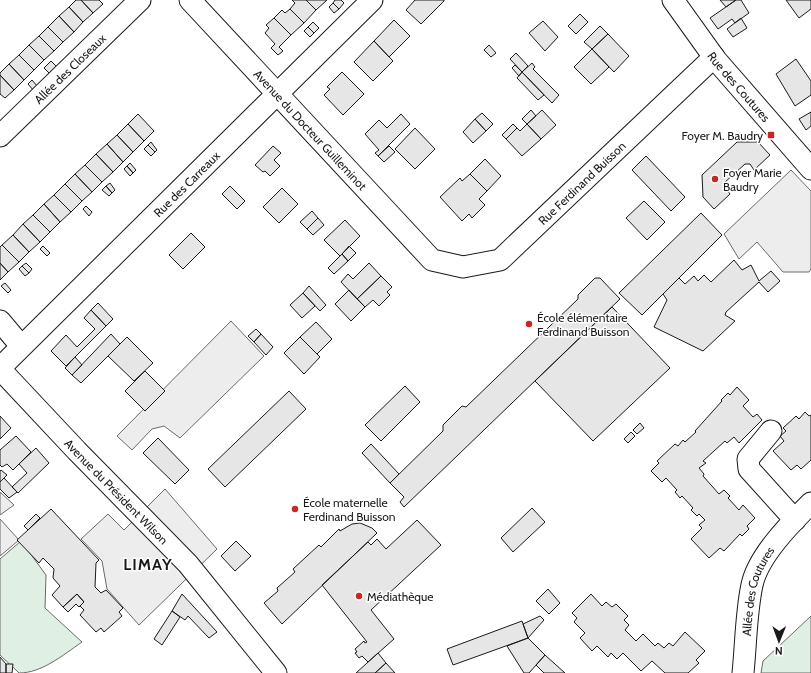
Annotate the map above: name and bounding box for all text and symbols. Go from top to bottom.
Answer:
street label: Allée des Closeaux [31,30,109,107]
street label: Rue des Coutures [705,48,774,125]
street label: Avenue du Docteur Guilleminot [251,66,370,193]
place label: Foyer M. Baudry [682,128,763,143]
marker: Foyer M. Baudry [766,130,776,140]
street label: Rue Ferdinand Buisson [535,138,629,228]
street label: Rue des Carreaux [150,148,223,220]
place label: Foyer Marie Baudry [723,165,782,194]
marker: Foyer Marie Baudry [710,174,720,184]
place label: École élémentaire Ferdinand Buisson [537,310,630,339]
marker: École élémentaire Ferdinand Buisson [524,319,534,329]
street label: Avenue du Président Wilson [62,435,172,547]
place label: École maternelle Ferdinand Buisson [303,495,396,524]
marker: École maternelle Ferdinand Buisson [290,504,300,514]
street label: Allée des Coutures [738,543,777,637]
district label: LIMAY [123,555,173,574]
place label: Médiathèque [367,589,433,604]
marker: Médiathèque [354,591,364,601]
north arrow [759,621,799,661]
text: N [775,644,783,658]

